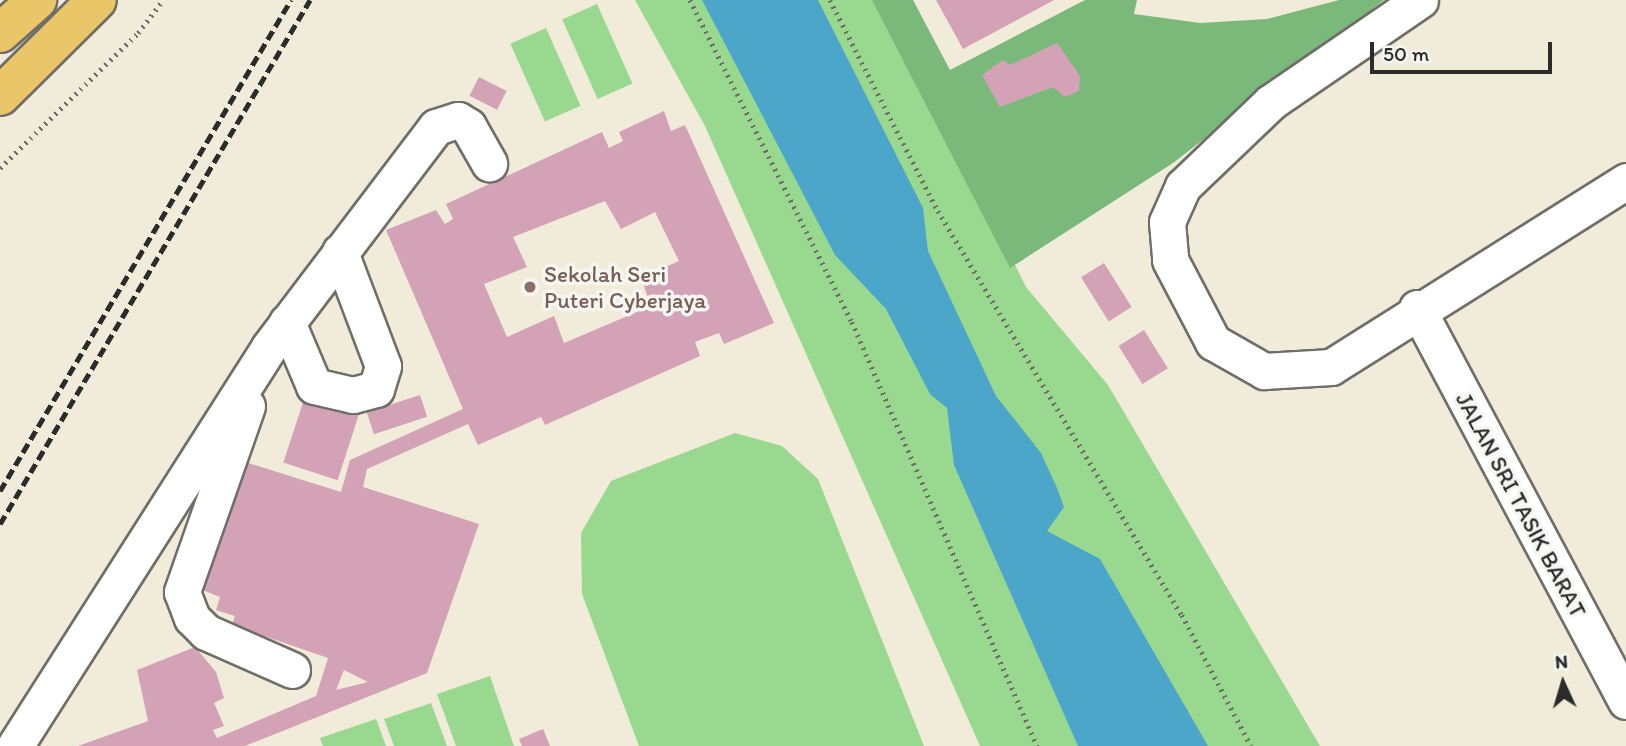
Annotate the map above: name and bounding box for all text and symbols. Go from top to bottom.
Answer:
scale bar [1374,28,1556,72]
text: 50 m [1383,41,1429,66]
place label: Sekolah Seri Puteri Cyberjaya [544,260,706,314]
marker: Sekolah Seri Puteri Cyberjaya [522,279,538,295]
street label: JALAN SRI TASIK BARAT [1450,388,1592,622]
north arrow [1528,648,1598,718]
text: N [1554,650,1569,673]

